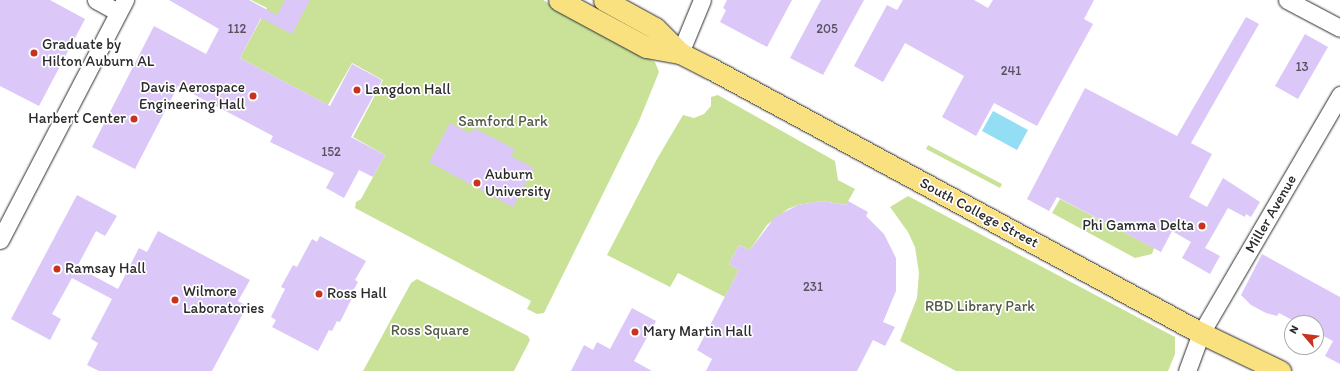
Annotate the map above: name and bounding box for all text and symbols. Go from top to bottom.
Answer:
house number: 112 [228,21,246,37]
house number: 205 [816,21,838,37]
place label: Graduate by Hilton Auburn AL [42,35,154,70]
marker: Graduate by Hilton Auburn AL [29,48,39,58]
house number: 13 [1295,59,1309,75]
house number: 241 [1001,63,1021,79]
place label: Davis Aerospace Engineering Hall [138,78,245,113]
place label: Langdon Hall [365,81,451,99]
marker: Langdon Hall [352,85,362,95]
marker: Davis Aerospace Engineering Hall [248,91,258,101]
place label: Harbert Center [28,110,126,128]
park label: Samford Park [458,113,548,131]
marker: Harbert Center [129,114,139,124]
house number: 152 [321,144,341,160]
place label: Auburn University [485,165,550,200]
street label: Miller Avenue [1241,172,1301,256]
street label: South College Street [917,174,1041,252]
marker: Auburn University [472,178,482,188]
place label: Phi Gamma Delta [1082,217,1194,235]
marker: Phi Gamma Delta [1197,221,1207,231]
place label: Ramsay Hall [65,260,146,278]
marker: Ramsay Hall [52,264,62,274]
house number: 231 [803,279,823,295]
place label: Wilmore Laboratories [183,282,264,317]
place label: Ross Hall [327,285,387,303]
marker: Ross Hall [314,289,324,299]
marker: Wilmore Laboratories [170,295,180,305]
park label: RBD Library Park [925,298,1035,316]
north arrow [1284,315,1324,355]
park label: Ross Square [391,322,469,340]
place label: Mary Martin Hall [643,323,753,341]
text: N [1286,323,1301,336]
marker: Mary Martin Hall [630,327,640,337]

